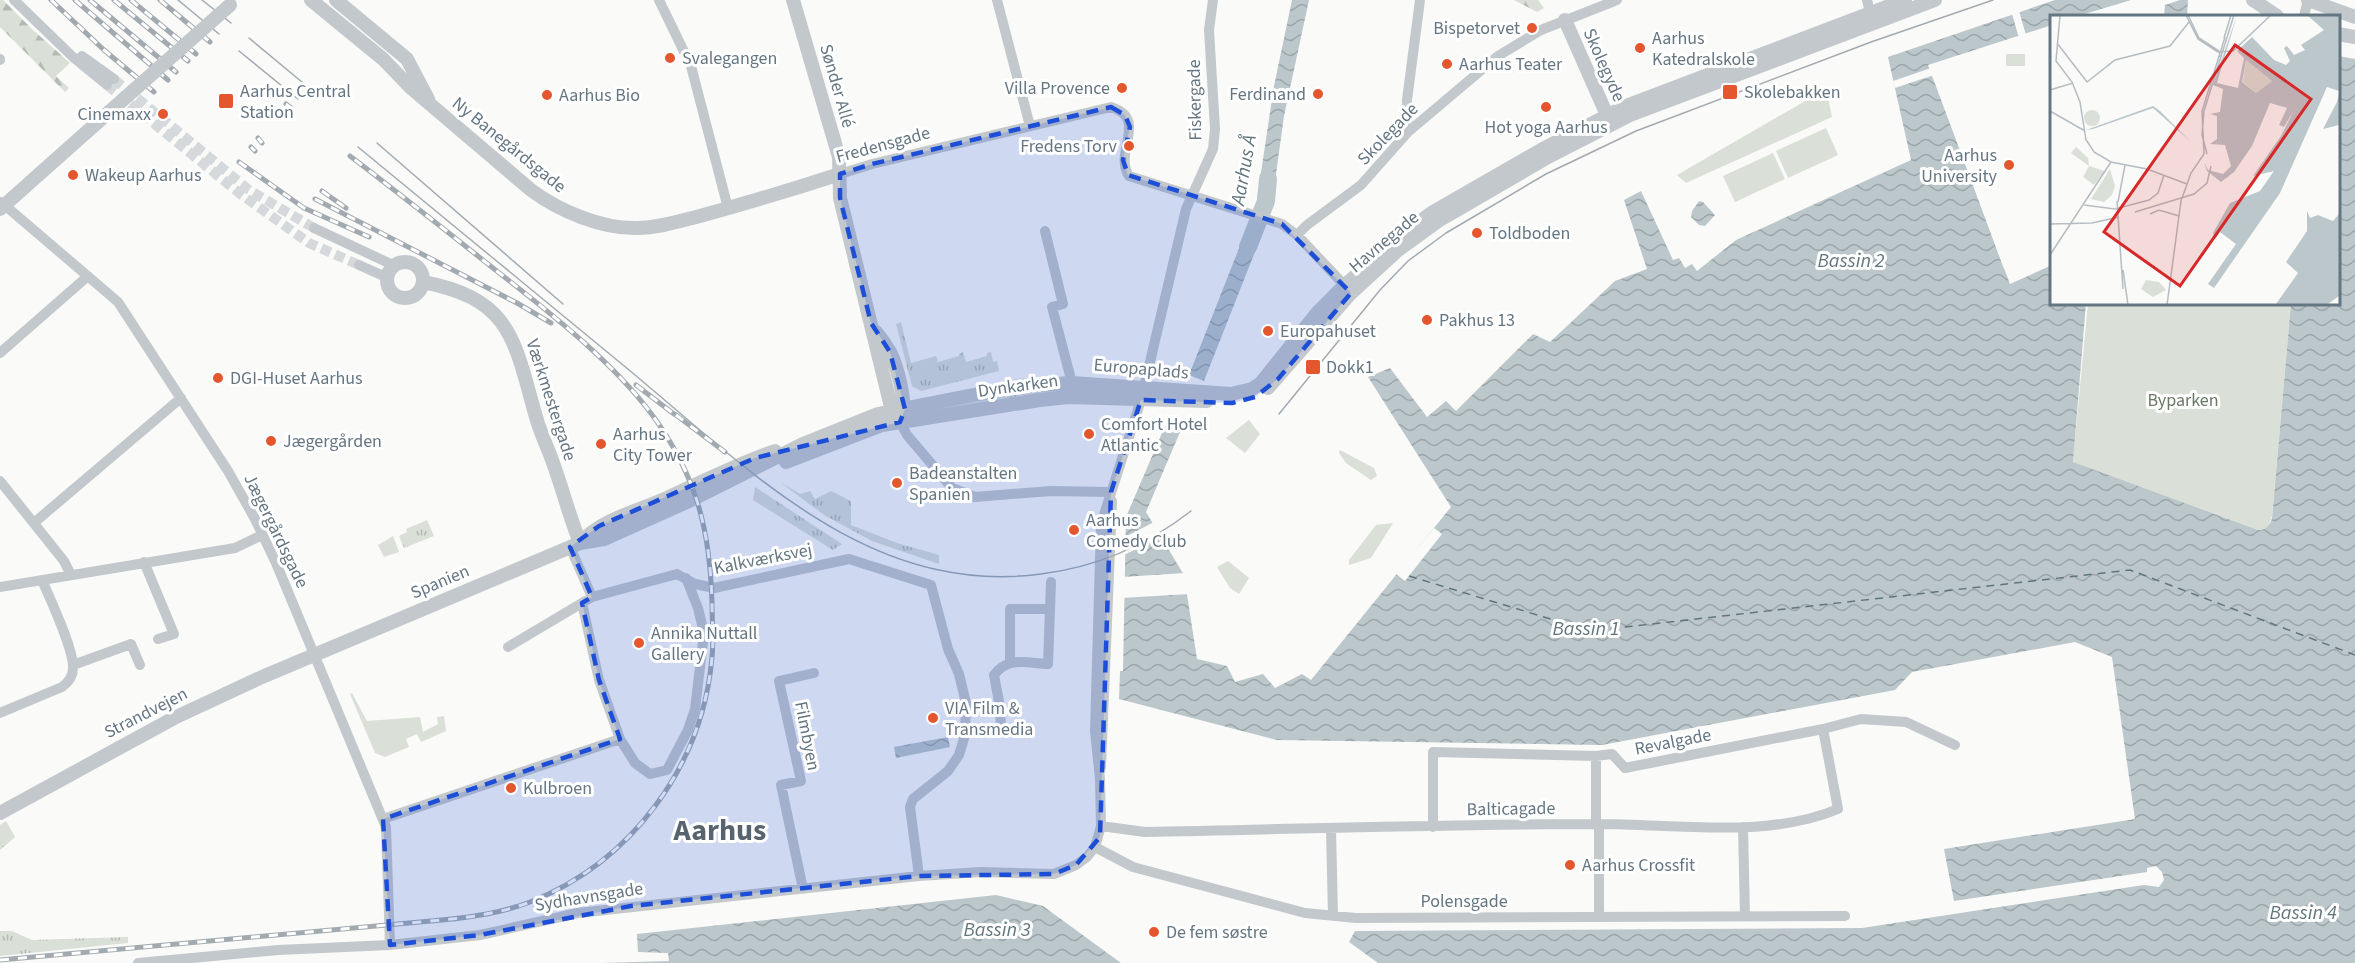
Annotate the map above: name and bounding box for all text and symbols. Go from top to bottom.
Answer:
inset map [2050,15,2340,304]
place label: Bispetorvet [1433,16,1520,41]
marker: Bispetorvet [1525,21,1539,35]
street label: Skolegyde [1577,24,1631,106]
place label: Aarhus Katedralskole [1652,26,1755,72]
street label: Sønder Allé [813,41,861,131]
marker: Aarhus Katedralskole [1633,41,1647,55]
place label: Svalegangen [682,46,777,71]
marker: Svalegangen [663,51,677,65]
place label: Aarhus Teater [1459,52,1563,77]
marker: Aarhus Teater [1440,57,1454,71]
street label: Fiskergade [1182,59,1208,141]
place label: Villa Provence [1005,76,1110,101]
place label: Aarhus Central Station [240,79,351,125]
place label: Skolebakken [1744,80,1841,105]
marker: Villa Provence [1115,81,1129,95]
place label: Ferdinand [1229,82,1306,107]
place label: Aarhus Bio [559,83,640,108]
marker: Skolebakken [1721,83,1739,101]
marker: Ferdinand [1311,87,1325,101]
marker: Aarhus Bio [540,88,554,102]
street label: Ny Banegårdsgade [447,91,571,199]
marker: Aarhus Central Station [217,92,235,110]
street label: Skolegade [1352,97,1424,171]
marker: Hot yoga Aarhus [1539,100,1553,114]
place label: Cinemaxx [77,102,151,127]
marker: Cinemaxx [156,107,170,121]
place label: Hot yoga Aarhus [1484,115,1608,140]
street label: Fredensgade [833,120,933,170]
water label: Aarhus Å [1224,133,1264,209]
place label: Fredens Torv [1020,134,1118,159]
marker: Fredens Torv [1122,139,1136,153]
place label: Aarhus University [1921,143,1998,189]
marker: Aarhus University [2002,158,2016,172]
place label: Wakeup Aarhus [85,163,201,188]
marker: Wakeup Aarhus [66,168,80,182]
street label: Havnegade [1344,205,1424,279]
place label: Toldboden [1489,221,1570,246]
marker: Toldboden [1470,226,1484,240]
water label: Bassin 2 [1817,247,1885,275]
place label: Pakhus 13 [1439,308,1515,333]
marker: Pakhus 13 [1420,313,1434,327]
place label: Europahuset [1280,319,1376,344]
marker: Europahuset [1261,324,1275,338]
street label: Værkmestergade [520,336,582,464]
street label: Europaplads [1093,352,1189,386]
place label: Dokk1 [1326,355,1374,380]
marker: Dokk1 [1304,358,1322,376]
place label: DGI-Huset Aarhus [230,366,363,391]
street label: Dynkarken [976,368,1060,404]
marker: DGI-Huset Aarhus [211,371,225,385]
park label: Byparken [2147,388,2219,413]
place label: Comfort Hotel Atlantic [1101,412,1207,458]
place label: Aarhus City Tower [613,422,693,468]
marker: Comfort Hotel Atlantic [1082,427,1096,441]
place label: Jægergården [283,429,382,454]
marker: Jægergården [264,434,278,448]
marker: Aarhus City Tower [594,437,608,451]
place label: Badeanstalten Spanien [909,461,1017,507]
street label: Jægergårdsgade [237,470,315,592]
marker: Badeanstalten Spanien [890,476,904,490]
place label: Aarhus Comedy Club [1086,508,1187,554]
marker: Aarhus Comedy Club [1067,523,1081,537]
street label: Kalkværksvej [712,537,814,581]
street label: Spanien [407,558,473,606]
water label: Bassin 1 [1552,615,1620,643]
place label: Annika Nuttall Gallery [651,621,757,667]
marker: Annika Nuttall Gallery [632,636,646,650]
street label: Strandvejen [100,681,192,745]
place label: VIA Film & Transmedia [945,696,1033,742]
street label: Filmbyen [788,699,826,773]
marker: VIA Film & Transmedia [926,711,940,725]
street label: Revalgade [1633,722,1714,762]
place label: Kulbroen [523,776,592,801]
marker: Kulbroen [504,781,518,795]
street label: Balticagade [1466,796,1556,822]
district label: Aarhus [673,809,766,852]
place label: Aarhus Crossfit [1582,853,1695,878]
marker: Aarhus Crossfit [1563,858,1577,872]
street label: Sydhavnsgade [533,876,645,918]
street label: Polensgade [1420,889,1508,914]
water label: Bassin 4 [2269,899,2337,927]
water label: Bassin 3 [963,916,1031,944]
place label: De fem søstre [1166,920,1268,945]
marker: De fem søstre [1147,925,1161,939]

